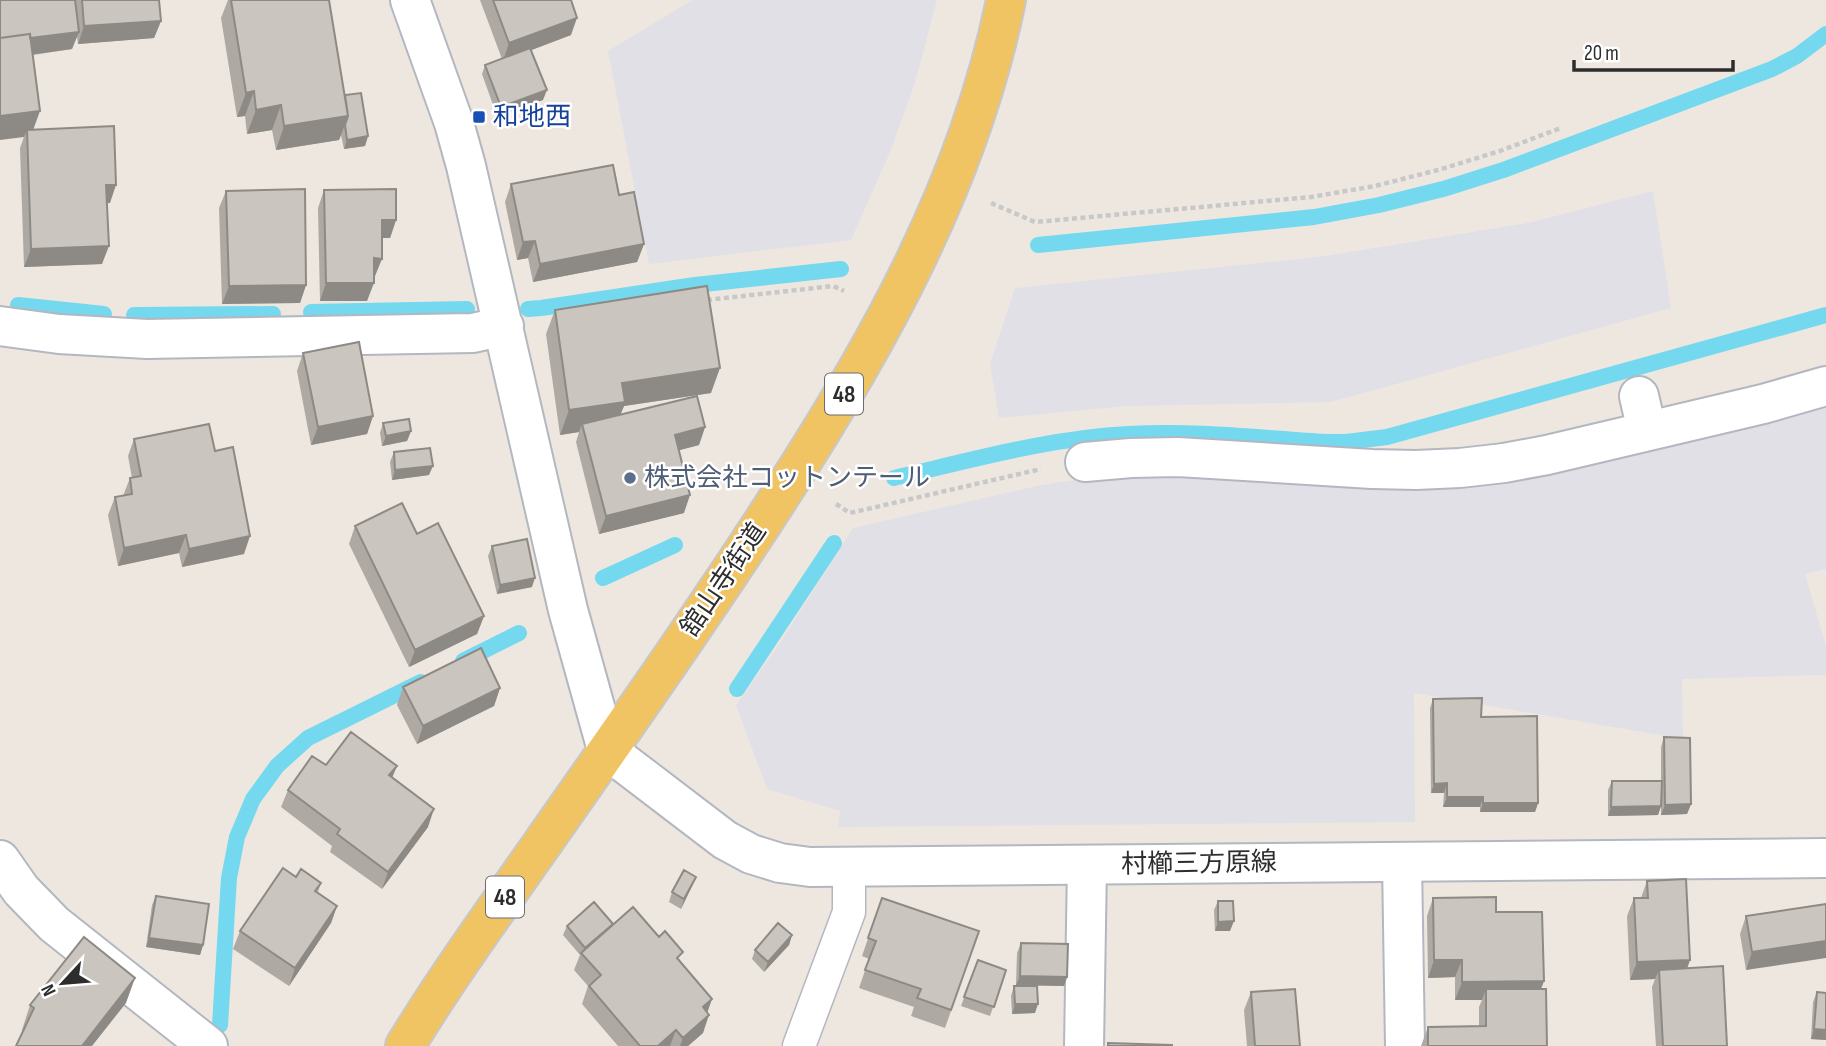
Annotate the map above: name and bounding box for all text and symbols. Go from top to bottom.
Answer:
scale bar [1574,28,1733,72]
text: 20 m [1584,41,1619,66]
place label: 和地西 [493,102,571,133]
marker: 和地西 [471,109,487,125]
road number: 48 [825,374,863,414]
place label: 株式会社コットンテール [644,463,930,494]
marker: 株式会社コットンテール [622,470,638,486]
street label: 舘山寺街道 [675,517,773,643]
street label: 村櫛三方原線 [1121,847,1277,881]
road number: 48 [486,876,524,917]
north arrow [28,948,98,1018]
text: N [37,980,62,999]

